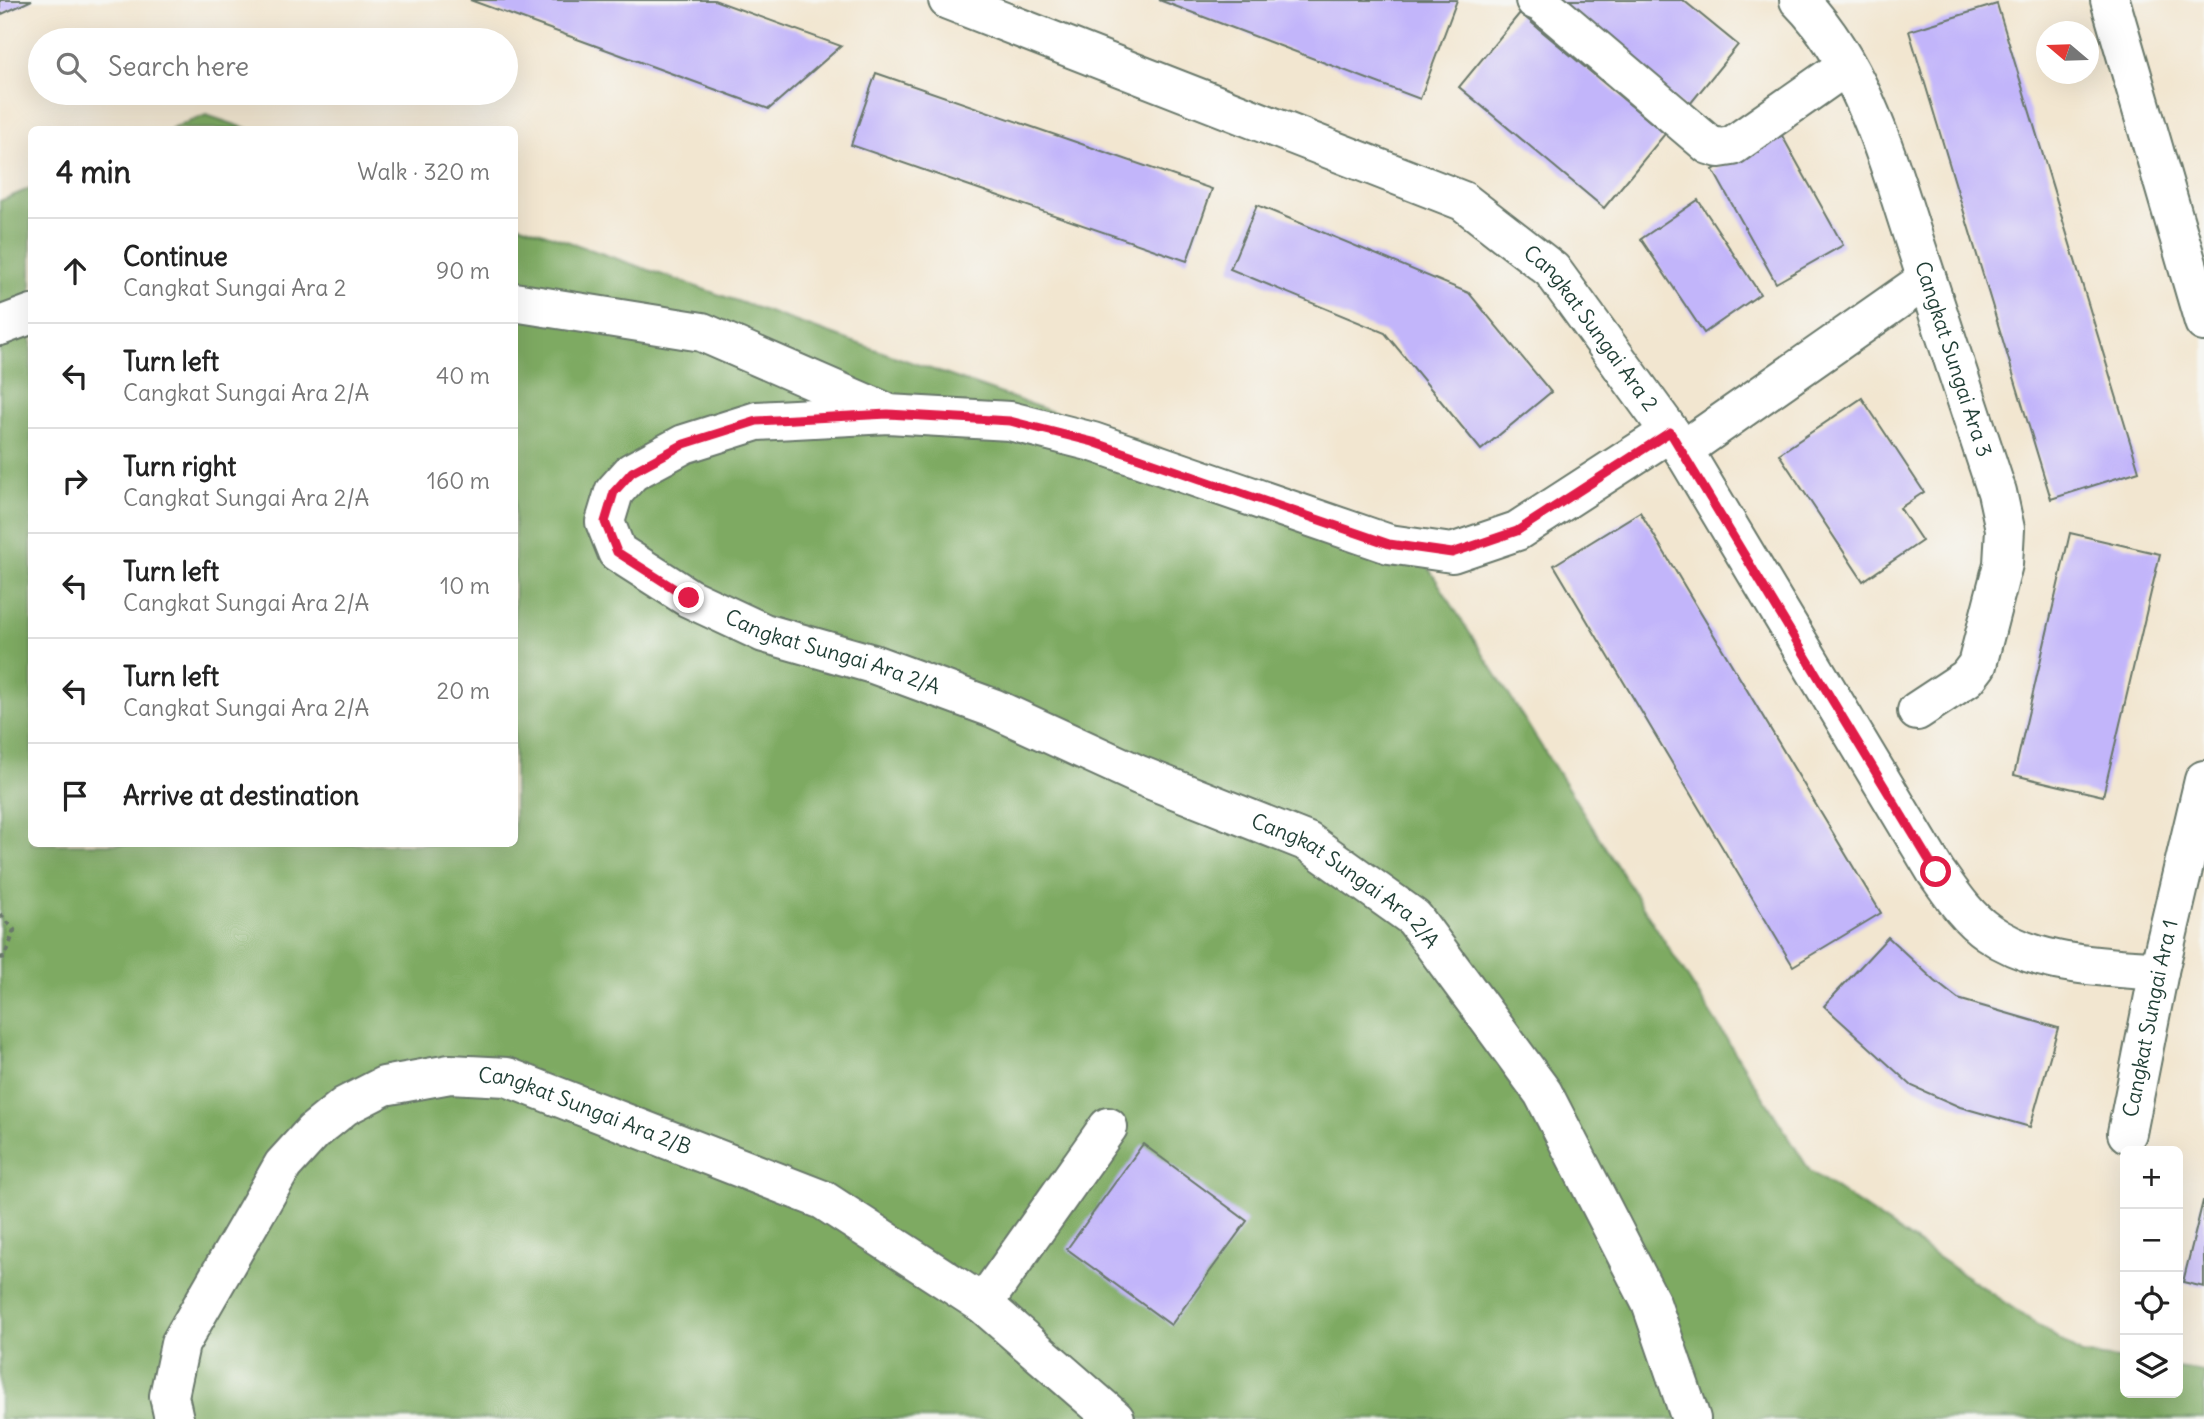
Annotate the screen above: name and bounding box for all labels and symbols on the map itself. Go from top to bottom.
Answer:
north arrow [2036,21,2099,84]
street label: Cangkat Sungai Ara 2 [1518,239,1664,416]
street label: Cangkat Sungai Ara 3 [1909,258,1998,460]
route end [673,582,704,613]
street label: Cangkat Sungai Ara 2/A [721,603,944,700]
street label: Cangkat Sungai Ara 2/A [1247,807,1446,954]
route start [1920,856,1951,887]
street label: Cangkat Sungai Ara 1 [2116,917,2184,1119]
street label: Cangkat Sungai Ara 2/B [478,1062,695,1160]

